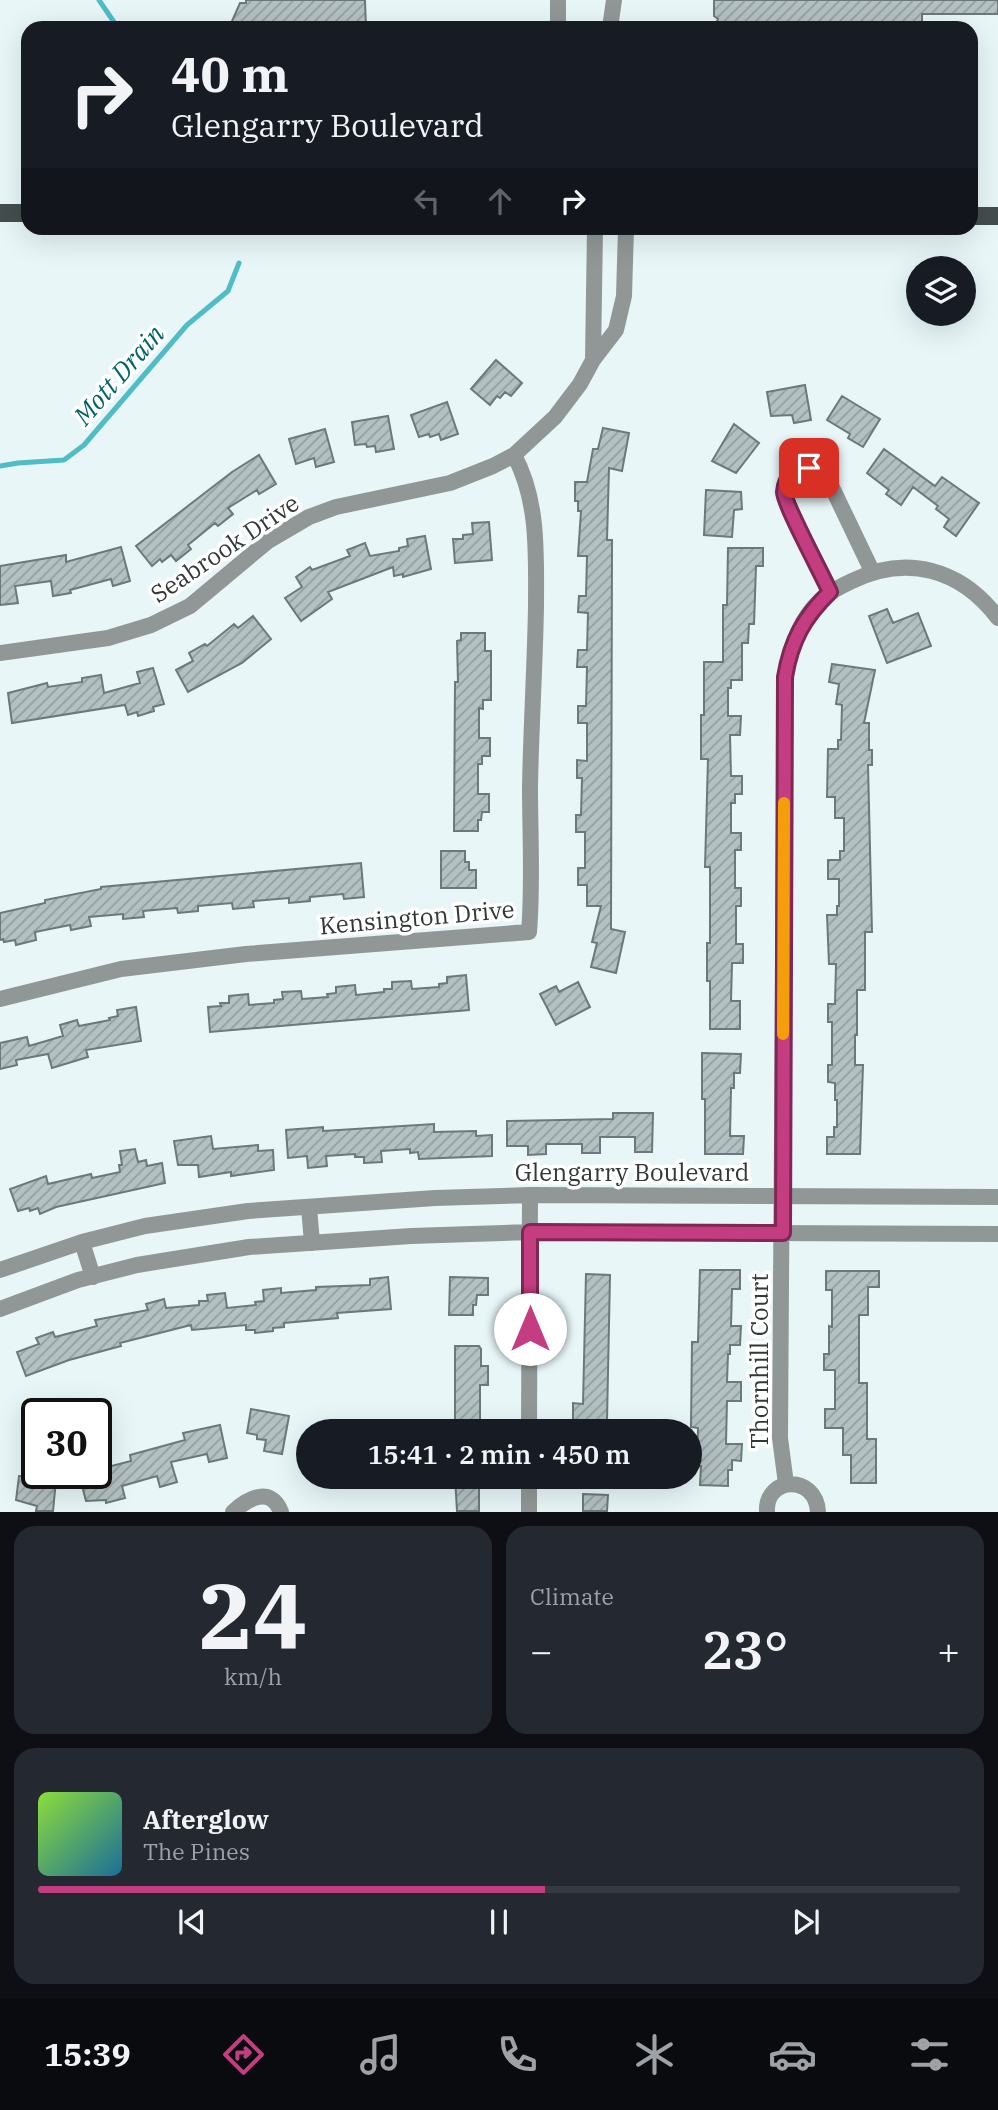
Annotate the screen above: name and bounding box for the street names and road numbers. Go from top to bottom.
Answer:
street label: Seabrook Drive [144,487,305,610]
street label: Kensington Drive [318,893,516,941]
street label: Glengarry Boulevard [515,1156,749,1188]
street label: Thornhill Court [743,1273,775,1449]

